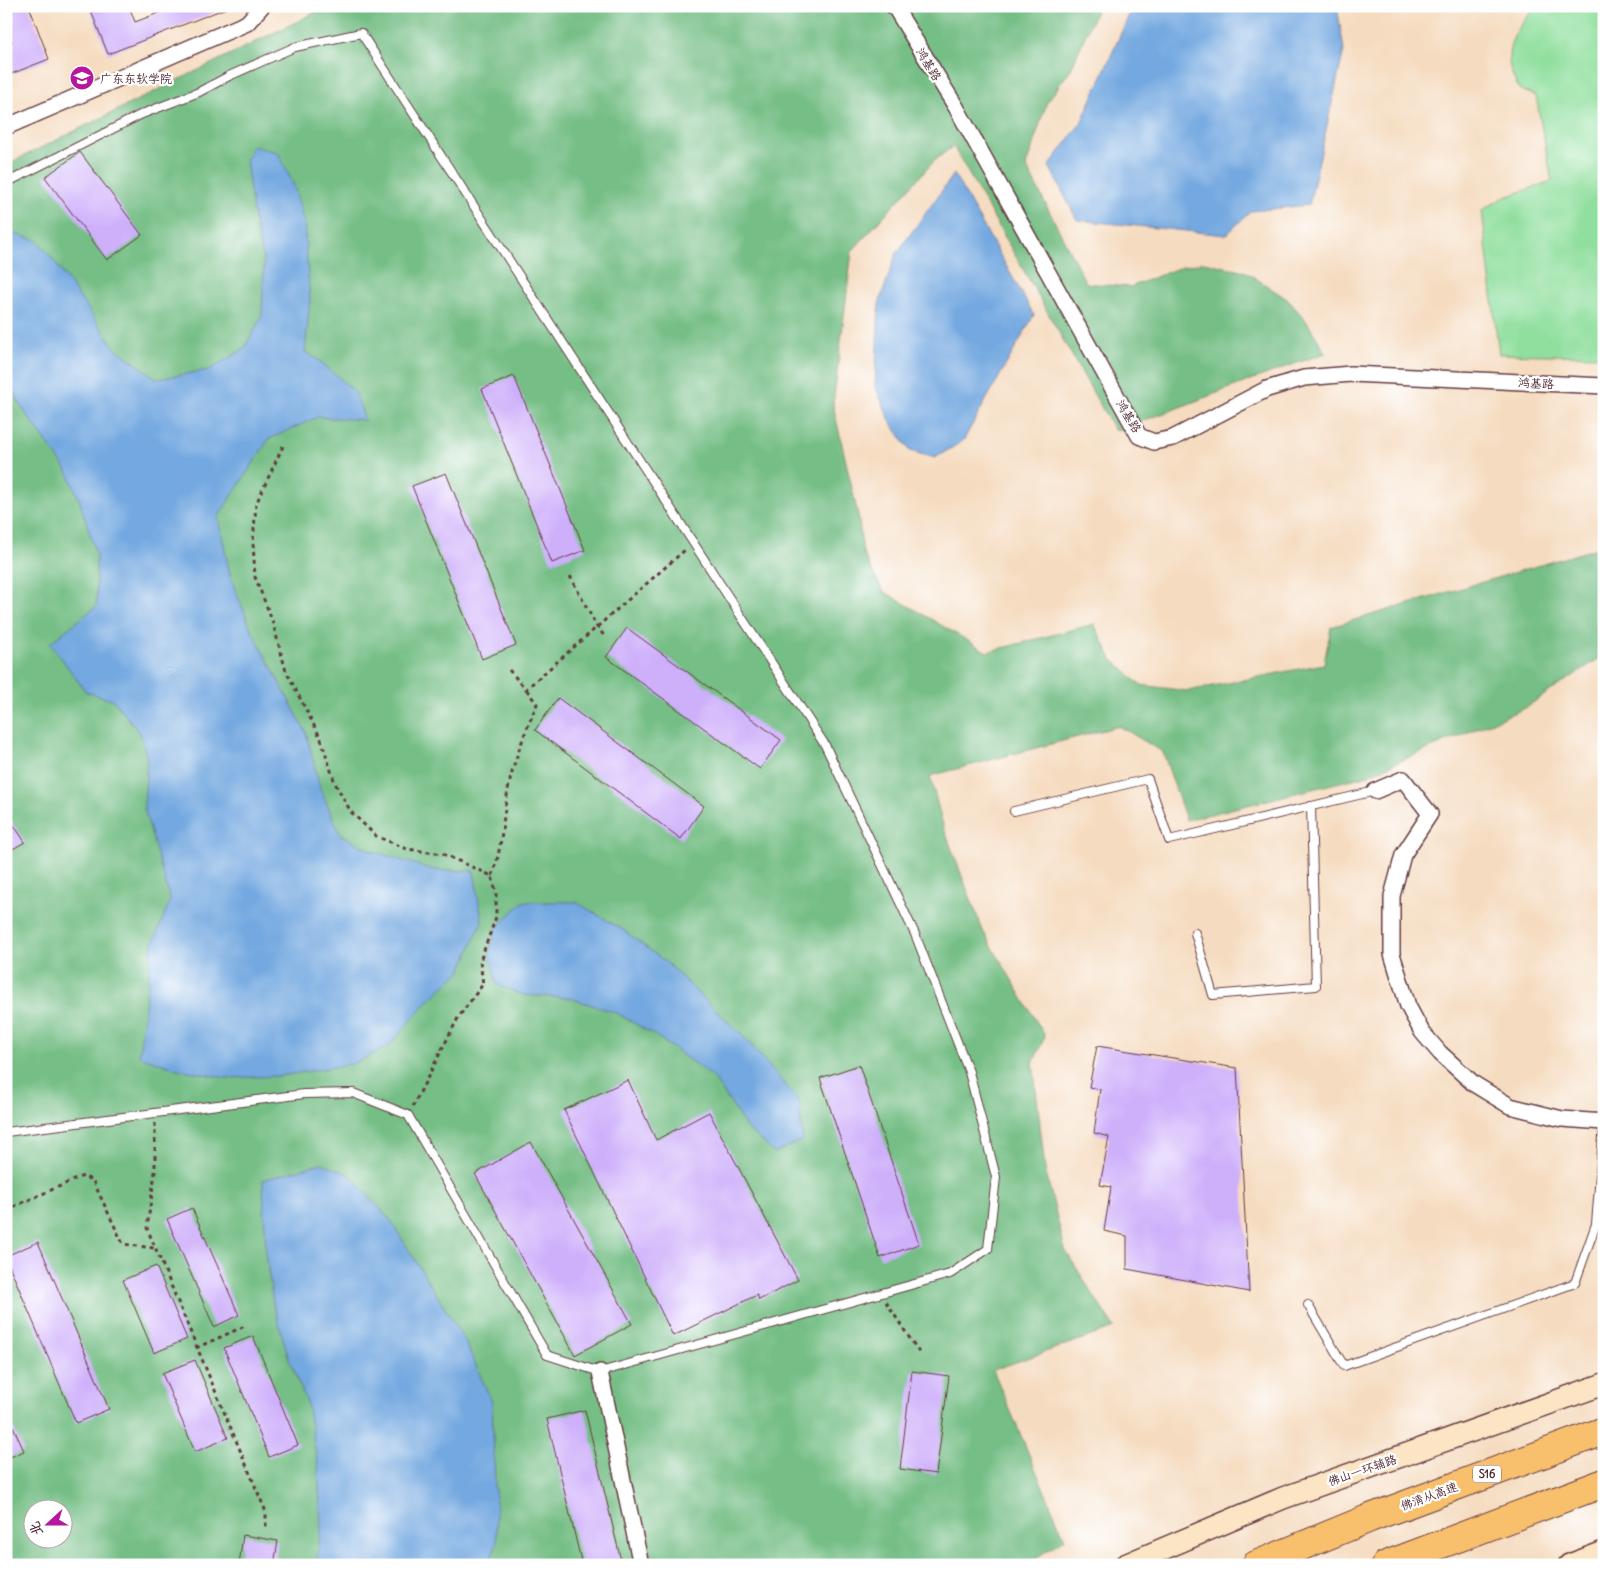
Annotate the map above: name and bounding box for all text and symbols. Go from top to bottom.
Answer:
street label: 鸿基路 [913,45,945,83]
school or university icon: 广东东软学院 [69,65,95,91]
place label: 广东东软学院 [100,71,172,86]
street label: 鸿基路 [1518,375,1554,391]
street label: 鸿基路 [1113,397,1145,435]
street label: 佛山一环辅路 [1326,1451,1398,1489]
road number: S16 [1473,1466,1501,1482]
street label: 佛清从高速 [1398,1479,1460,1513]
north arrow [22,1498,72,1548]
text: 北 [25,1519,47,1538]

